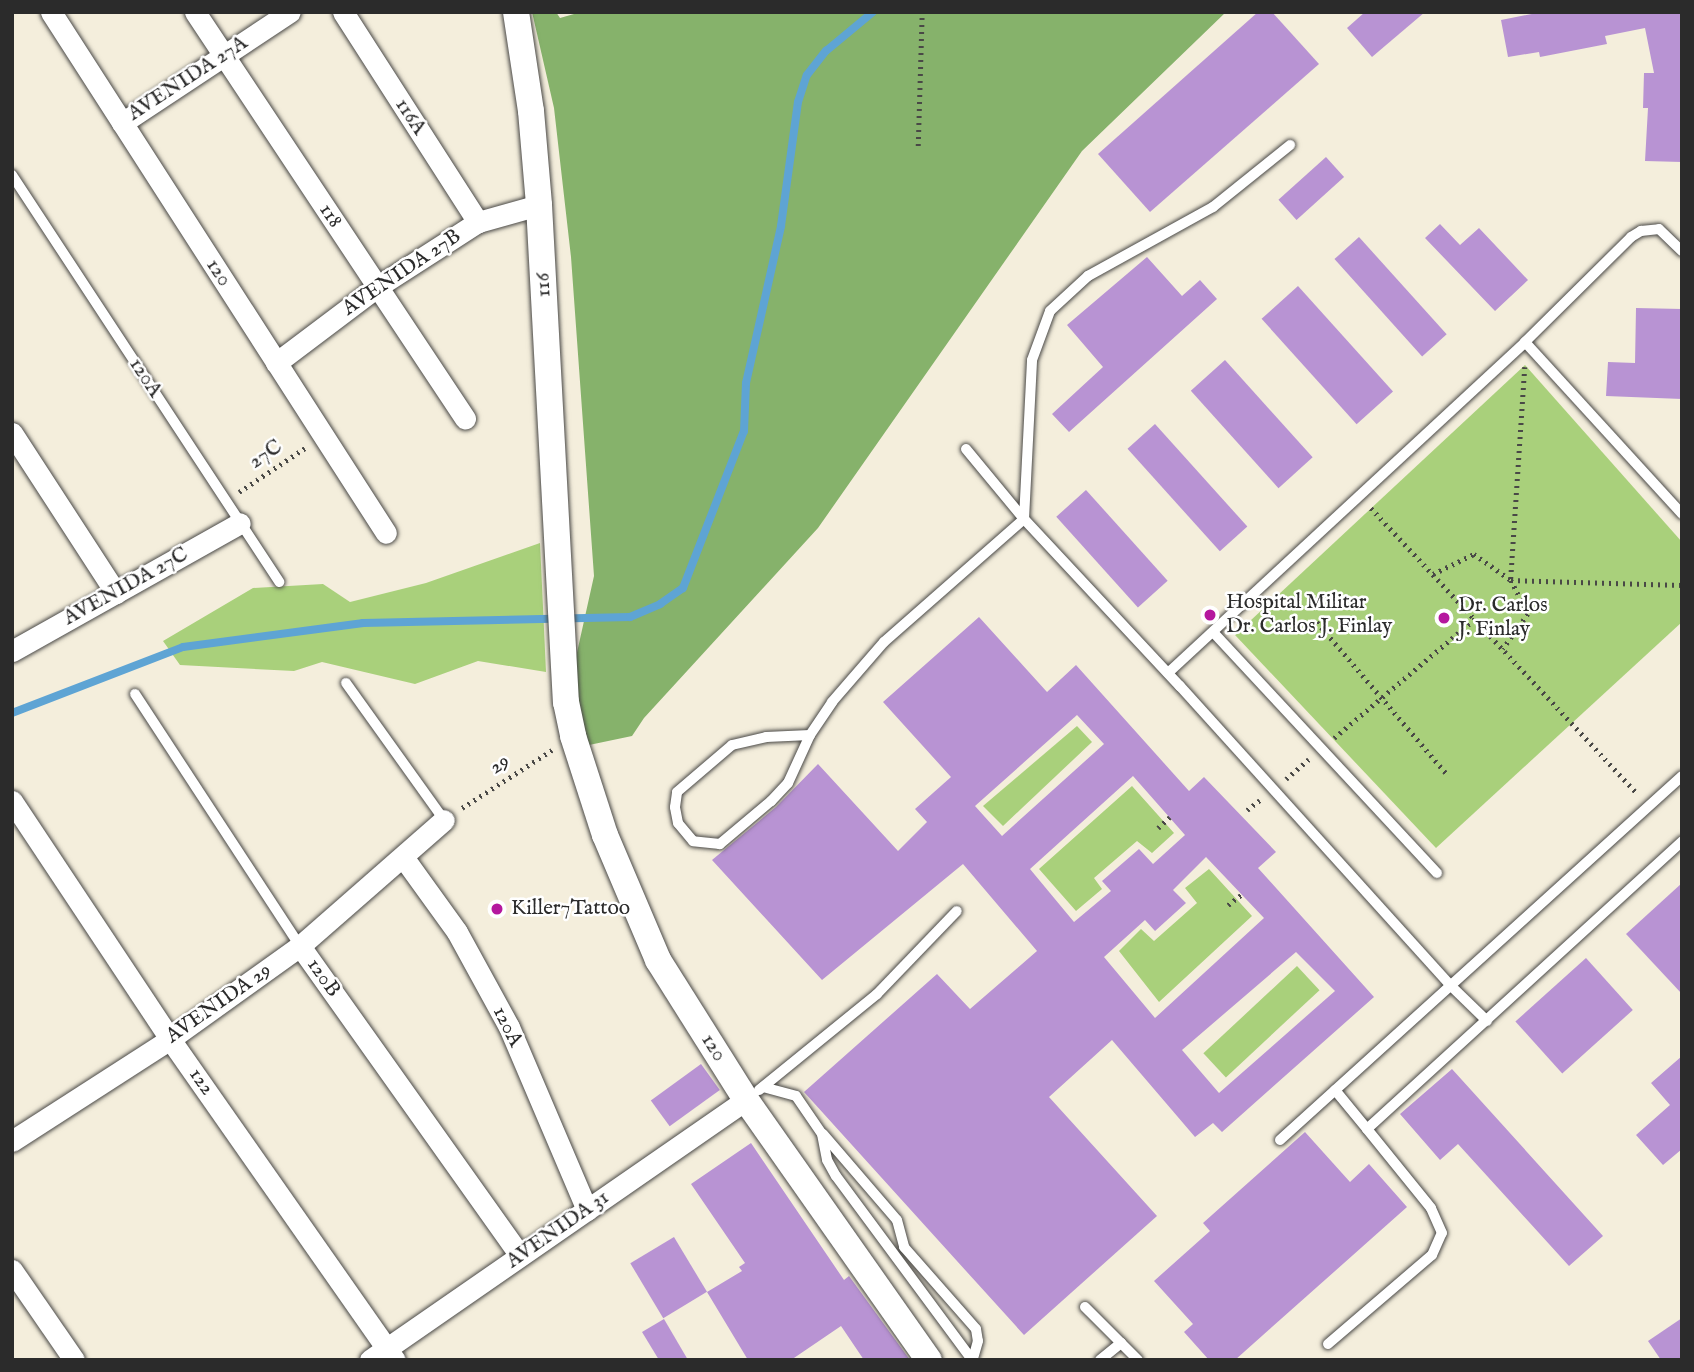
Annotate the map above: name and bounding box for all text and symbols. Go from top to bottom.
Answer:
street label: AVENIDA 27A [123,31,253,127]
street label: 116A [389,94,431,140]
street label: 118 [313,199,347,233]
street label: AVENIDA 27B [338,224,466,322]
street label: 120 [200,254,236,292]
street label: 116 [531,272,557,298]
street label: 120A [123,353,167,403]
street label: 27C [245,435,287,475]
street label: AVENIDA 27C [59,542,193,632]
place label: Hospital Militar Dr. Carlos J. Finlay [1226,590,1392,640]
place label: Dr. Carlos J. Finlay [1458,593,1548,643]
marker: Hospital Militar Dr. Carlos J. Finlay [1200,605,1220,625]
marker: Dr. Carlos J. Finlay [1436,610,1452,626]
street label: 29 [485,749,515,781]
place label: Killer7Tattoo [511,896,630,922]
marker: Killer7Tattoo [489,901,505,917]
street label: 120B [301,954,345,1002]
street label: AVENIDA 29 [161,958,277,1050]
street label: 120A [486,1003,528,1051]
street label: 120 [695,1029,731,1067]
street label: 122 [183,1063,219,1101]
street label: AVENIDA 31 [502,1185,614,1275]

